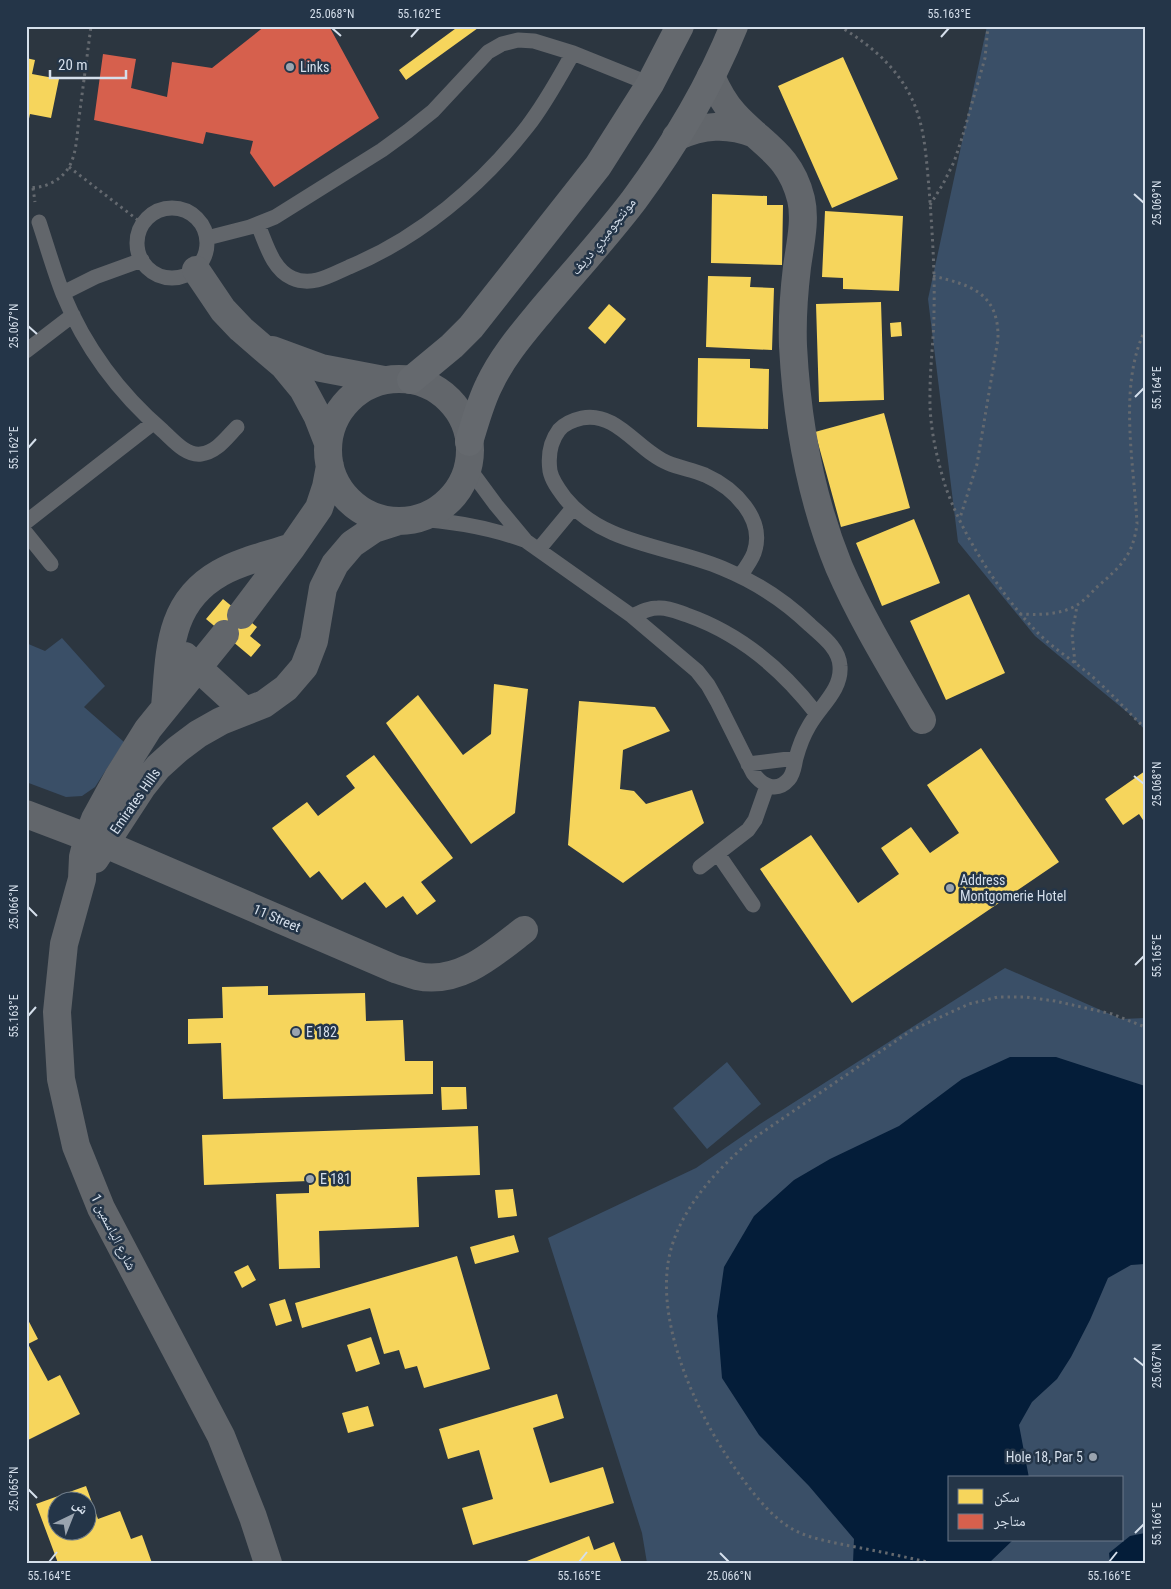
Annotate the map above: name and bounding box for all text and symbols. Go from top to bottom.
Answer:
text: 25.068°N [310,7,354,21]
text: 55.162°E [397,7,441,21]
text: 55.163°E [927,7,971,21]
scale bar [50,48,126,80]
text: 20 m [58,56,88,74]
place label: Links [300,59,329,75]
marker: Links [284,61,296,73]
text: 25.069°N [1150,181,1164,225]
street label: مونتجوميري دريف [567,194,642,280]
text: 25.067°N [7,304,21,348]
text: 55.164°E [1150,366,1164,410]
text: 55.162°E [7,426,21,470]
text: 25.068°N [1150,762,1164,806]
street label: Emirates Hills [107,765,163,837]
place label: Address Montgomerie Hotel [960,872,1066,904]
marker: Address Montgomerie Hotel [944,882,956,894]
text: 25.066°N [7,885,21,929]
street label: 11 Street [251,901,303,935]
text: 55.165°E [1150,934,1164,978]
text: 55.163°E [7,994,21,1038]
place label: E 182 [306,1024,337,1040]
marker: E 182 [290,1026,302,1038]
place label: E 181 [320,1171,351,1187]
marker: E 181 [304,1173,316,1185]
street label: شارع الياسمين 1 [86,1191,140,1274]
text: 25.067°N [1150,1344,1164,1388]
place label: Hole 18, Par 5 [1006,1449,1083,1465]
marker: Hole 18, Par 5 [1087,1451,1099,1463]
text: 25.065°N [7,1467,21,1511]
legend [948,1476,1124,1542]
text: سكن [994,1488,1020,1507]
north arrow [48,1492,98,1542]
text: ش [69,1496,92,1518]
text: 55.166°E [1150,1502,1164,1546]
text: متاجر [993,1512,1026,1530]
text: 55.164°E [27,1569,71,1583]
text: 55.165°E [557,1569,601,1583]
text: 25.066°N [707,1569,751,1583]
text: 55.166°E [1087,1569,1131,1583]

